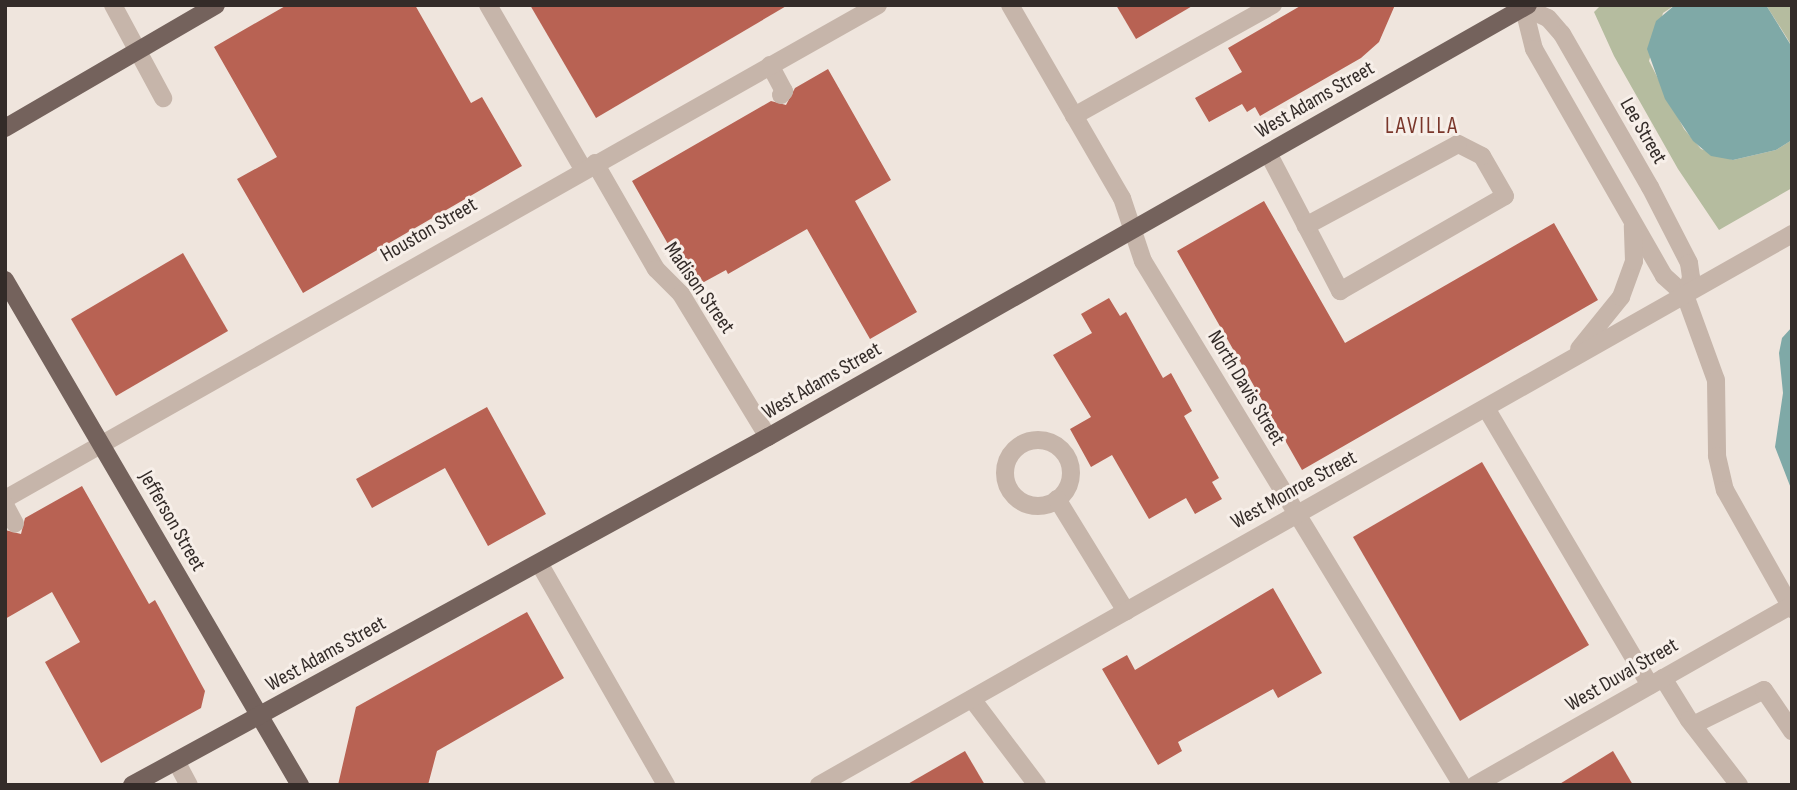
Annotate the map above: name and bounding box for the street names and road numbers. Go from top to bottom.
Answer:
street label: West Adams Street [1251,56,1379,144]
street label: Lee Street [1614,93,1672,169]
street label: Houston Street [376,192,482,268]
street label: Madison Street [658,237,740,339]
street label: North Davis Street [1202,326,1290,450]
street label: West Adams Street [758,337,886,425]
street label: West Monroe Street [1227,445,1361,535]
street label: Jefferson Street [133,466,211,576]
street label: West Adams Street [262,611,390,697]
street label: West Duval Street [1561,633,1683,717]

